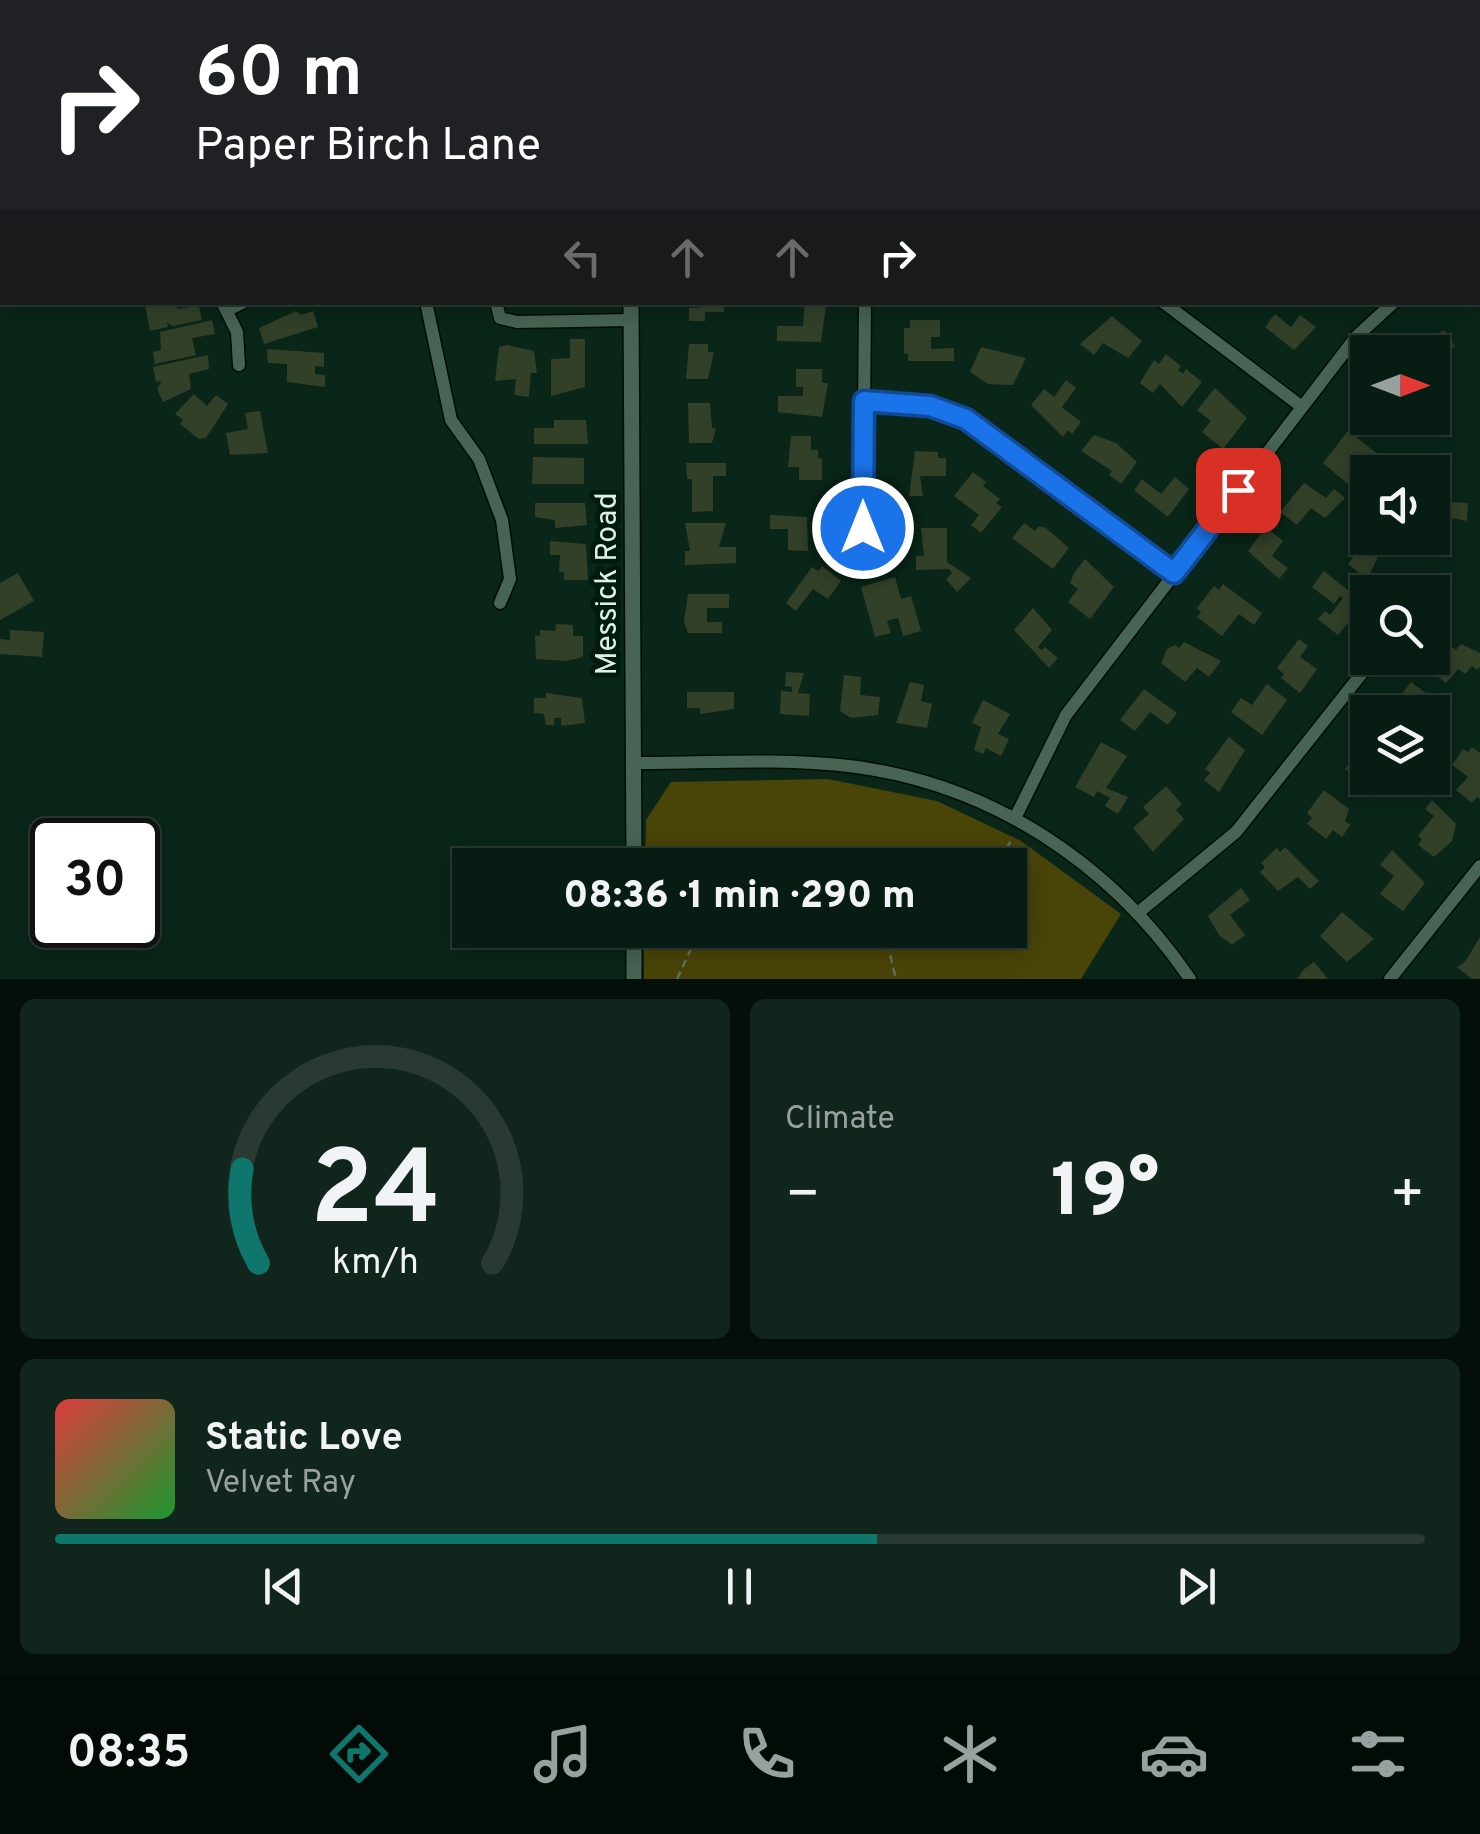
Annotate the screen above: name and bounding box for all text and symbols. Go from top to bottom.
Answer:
text: 60 m [195,32,363,121]
icon: right [30,40,160,170]
text: Paper Birch Lane [195,119,541,176]
icon: left [555,230,610,285]
icon: ahead [660,230,715,285]
icon: ahead [765,230,820,285]
icon: right [870,230,925,285]
north arrow [1350,335,1450,435]
map controls [1350,335,1450,795]
pin [1196,448,1281,533]
button: sound [1350,455,1450,555]
icon: arrive [1211,463,1266,518]
position arrow [811,476,915,580]
street label: Messick Road [590,492,627,676]
button: search [1350,575,1450,675]
button: layers [1350,695,1450,795]
speed limit sign: 30 [30,818,160,948]
text: 08:36 · 1 min · 290 m [563,873,916,922]
text: Climate [785,1100,895,1140]
text: 24 [310,1129,440,1261]
text: 19° [1051,1148,1159,1243]
text: − [785,1162,820,1232]
text: + [1390,1162,1425,1232]
text: km/h [332,1241,418,1287]
text: Static Love [205,1415,403,1464]
text: Velvet Ray [205,1464,356,1504]
icon: previous [256,1559,311,1614]
icon: pause [712,1559,767,1614]
icon: next [1169,1559,1224,1614]
icon: directions [324,1719,394,1789]
icon: music [528,1719,598,1789]
icon: phone [732,1719,802,1789]
icon: climate [935,1719,1005,1789]
icon: car [1139,1719,1209,1789]
icon: filters [1343,1719,1413,1789]
text: 08:35 [67,1726,190,1783]

